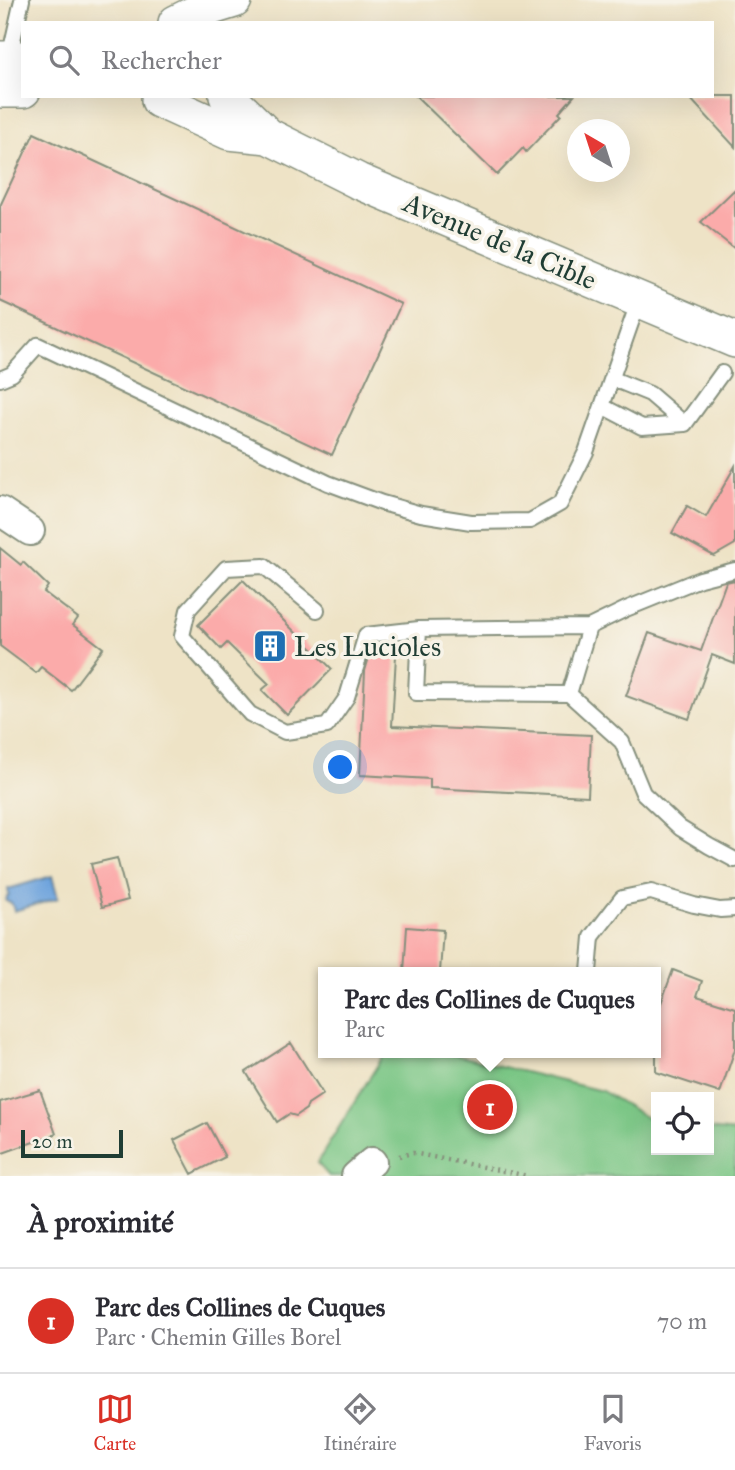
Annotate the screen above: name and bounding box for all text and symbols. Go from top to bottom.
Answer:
search box [21,21,714,98]
icon: search [45,41,83,79]
text: Rechercher [101,44,222,76]
north arrow [567,119,630,182]
street label: Avenue de la Cible [397,184,602,297]
building icon: Les Lucioles [251,627,289,665]
place label: Les Lucioles [294,629,441,664]
your location [323,750,357,784]
popup [318,967,661,1058]
text: Parc des Collines de Cuques [344,983,635,1015]
text: Parc [344,1015,385,1043]
pin: 1 [467,1081,513,1133]
map controls [651,1092,714,1155]
button: locate [651,1092,714,1155]
scale bar [21,1127,122,1159]
text: 20 m [32,1130,73,1153]
text: À proximité [28,1204,174,1240]
text: Parc des Collines de Cuques [95,1291,385,1323]
text: 1 [46,1307,56,1335]
text: 70 m [657,1307,707,1335]
text: Parc · Chemin Gilles Borel [95,1323,341,1351]
tab: Carte [94,1390,136,1455]
tab: Itinéraire [323,1390,397,1455]
tab: Favoris [584,1390,641,1455]

